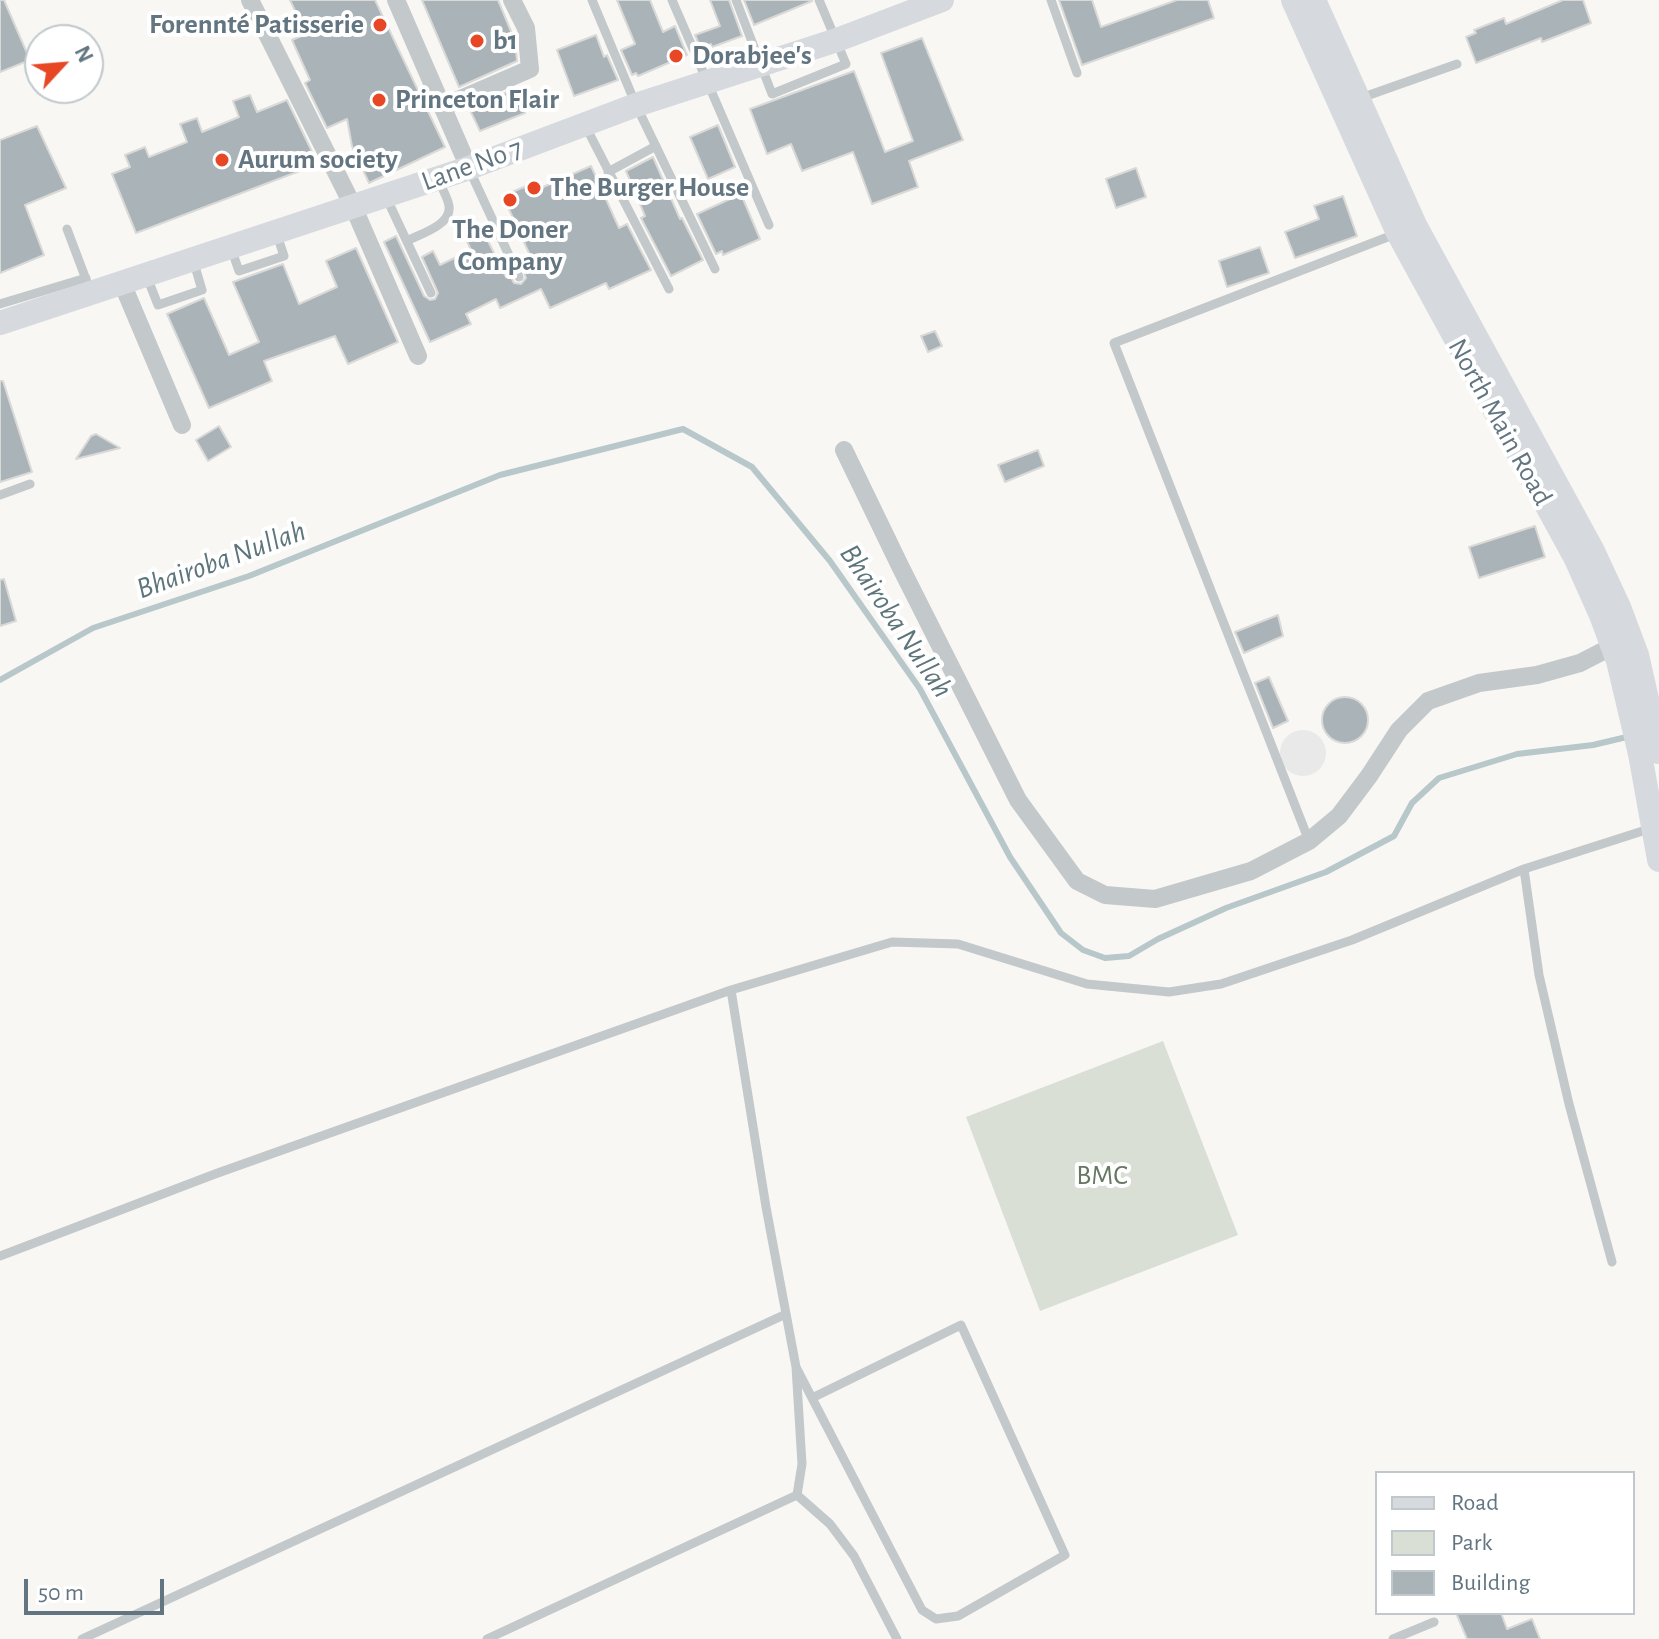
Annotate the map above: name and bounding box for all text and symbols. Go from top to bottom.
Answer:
place label: Forennté Patisserie [149,8,364,42]
marker: Forennté Patisserie [371,16,389,34]
north arrow [24,24,104,104]
place label: b1 [493,24,518,58]
marker: b1 [468,32,486,50]
place label: Dorabjee's [692,39,812,73]
text: N [71,43,97,66]
marker: Dorabjee's [667,47,685,65]
place label: Princeton Flair [395,83,559,117]
marker: Princeton Flair [370,91,388,109]
street label: Lane No 7 [417,131,527,199]
place label: Aurum society [238,143,398,177]
marker: Aurum society [213,151,231,169]
place label: The Burger House [550,171,749,205]
marker: The Burger House [525,179,543,197]
marker: The Doner Company [501,191,519,209]
place label: The Doner Company [452,213,568,279]
street label: North Main Road [1440,333,1560,511]
water label: Bhairoba Nullah [131,513,311,607]
water label: Bhairoba Nullah [831,537,961,705]
park label: BMC [1076,1159,1128,1193]
legend [1375,1471,1635,1615]
text: Road [1451,1491,1499,1515]
text: Park [1451,1531,1492,1555]
scale bar [28,1563,168,1613]
text: Building [1451,1571,1530,1595]
text: 50 m [38,1581,84,1605]

